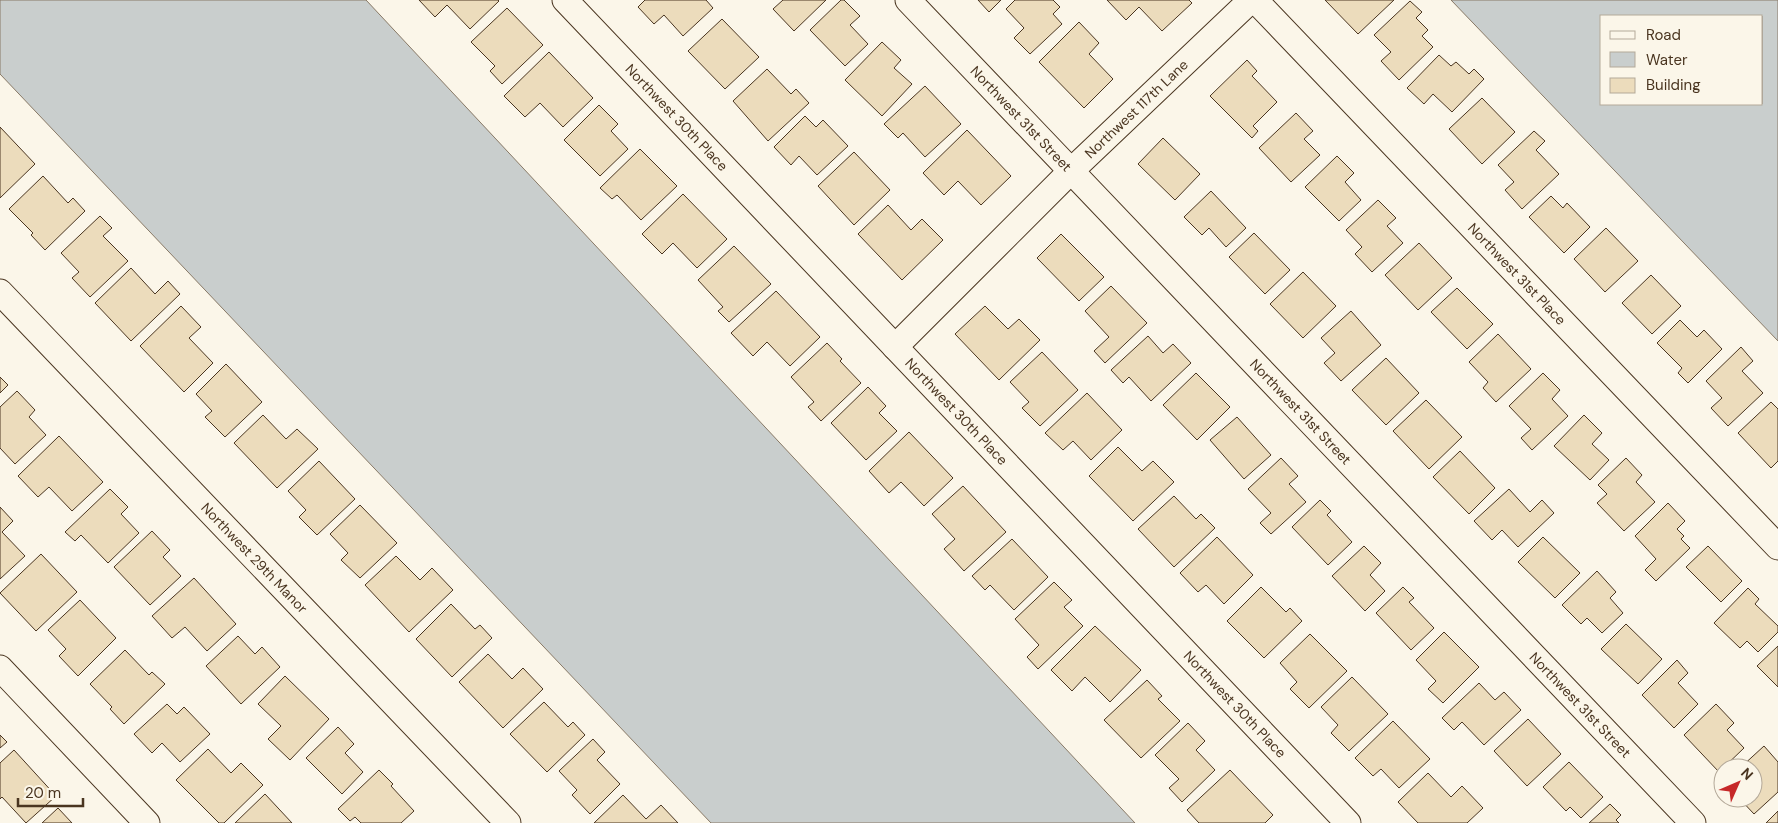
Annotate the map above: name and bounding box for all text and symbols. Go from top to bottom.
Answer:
legend [1600,15,1763,105]
text: Road [1646,25,1681,45]
text: Water [1646,50,1688,70]
street label: Northwest 117th Lane [1081,56,1192,162]
street label: Northwest 30th Place [622,60,732,175]
street label: Northwest 31st Street [967,62,1076,175]
text: Building [1646,75,1701,95]
street label: Northwest 31st Place [1464,219,1570,329]
street label: Northwest 30th Place [901,354,1012,469]
street label: Northwest 31st Street [1246,355,1355,468]
street label: Northwest 29th Manor [197,499,311,617]
street label: Northwest 30th Place [1180,647,1290,762]
street label: Northwest 31st Street [1526,648,1635,761]
north arrow [1713,758,1763,808]
text: N [1737,764,1757,784]
scale bar [18,776,82,808]
text: 20 m [25,783,61,803]

